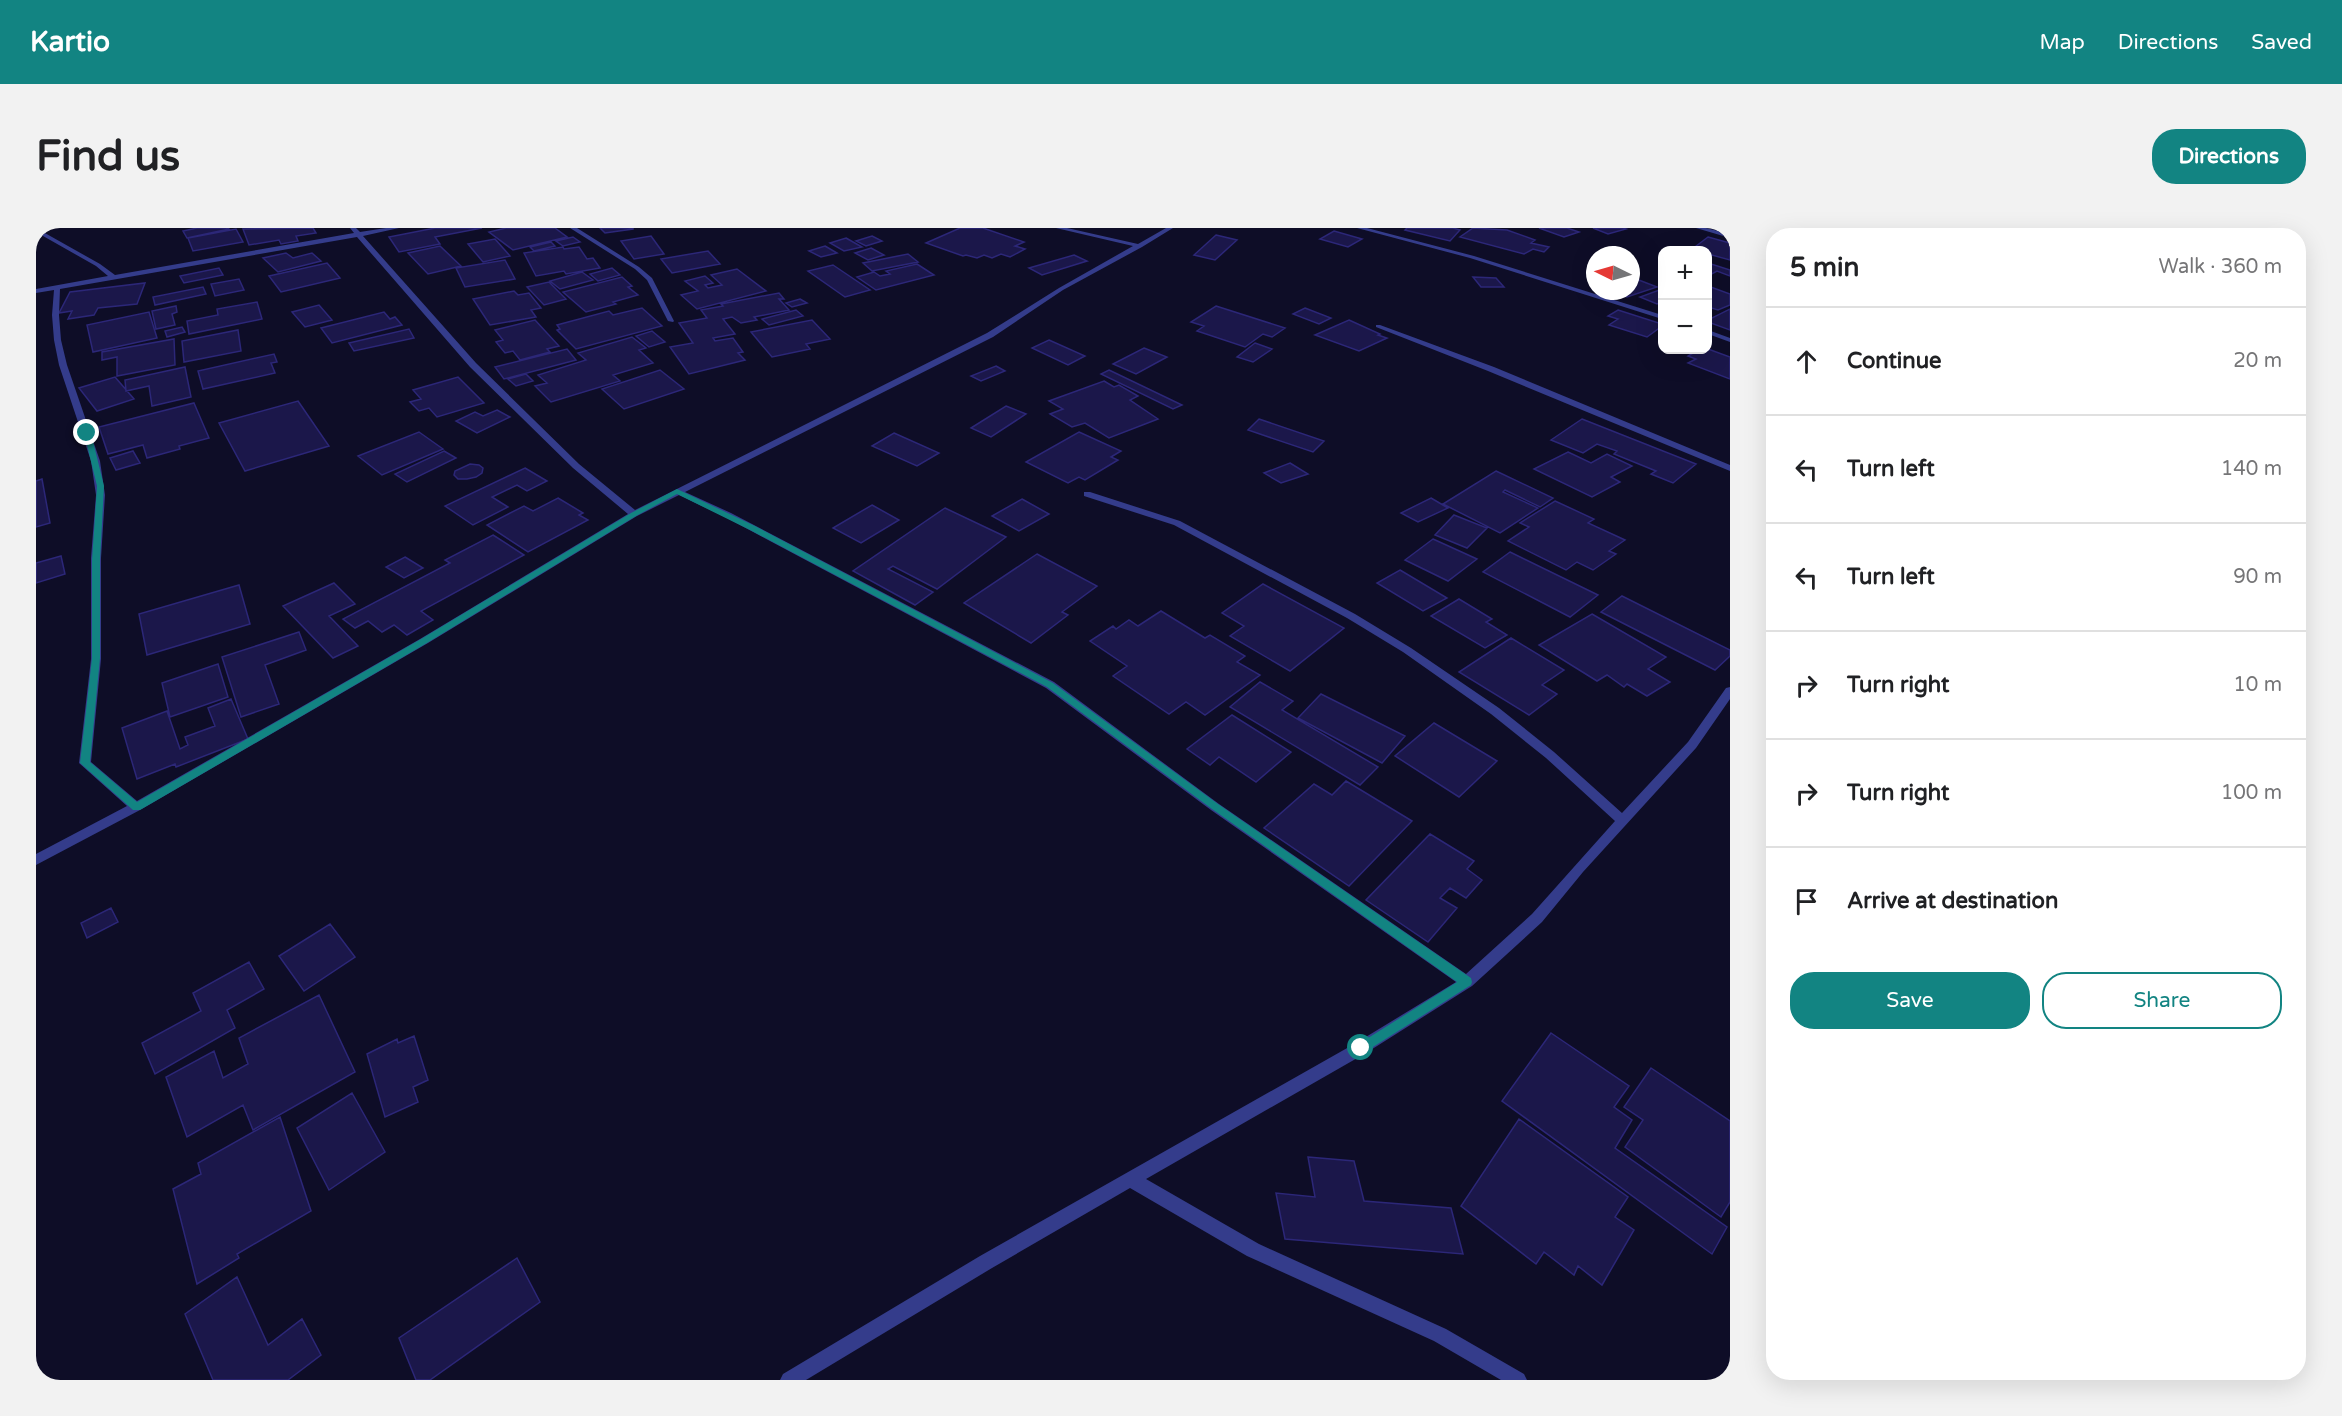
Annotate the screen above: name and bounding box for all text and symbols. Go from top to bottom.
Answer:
text: Kartio [30,25,110,59]
text: Map [2039,30,2085,55]
text: Directions [2118,30,2218,55]
text: Saved [2251,30,2312,55]
button: Directions [2152,129,2306,184]
text: Find us [36,131,180,182]
north arrow [1586,246,1640,300]
map controls [1658,246,1712,354]
button: + [1658,246,1712,300]
text: 5 min [1790,252,1859,283]
text: Walk · 360 m [2159,255,2282,279]
button: − [1658,300,1712,354]
icon: ahead [1790,345,1823,378]
text: Continue [1847,348,1942,374]
text: 20 m [2233,349,2282,373]
route end [73,419,99,445]
icon: left [1790,453,1823,486]
text: Turn left [1847,456,1935,482]
text: 140 m [2221,457,2282,481]
icon: left [1790,561,1823,594]
text: Turn left [1847,564,1935,590]
text: 90 m [2233,565,2282,589]
icon: right [1790,669,1823,702]
text: Turn right [1847,672,1949,698]
text: 10 m [2233,673,2282,697]
icon: right [1790,777,1823,810]
text: Turn right [1847,780,1949,806]
text: 100 m [2221,781,2282,805]
icon: arrive [1790,885,1823,918]
text: Arrive at destination [1847,888,2058,914]
button: Save [1790,972,2030,1029]
button: Share [2042,972,2282,1029]
route start [1347,1034,1373,1060]

